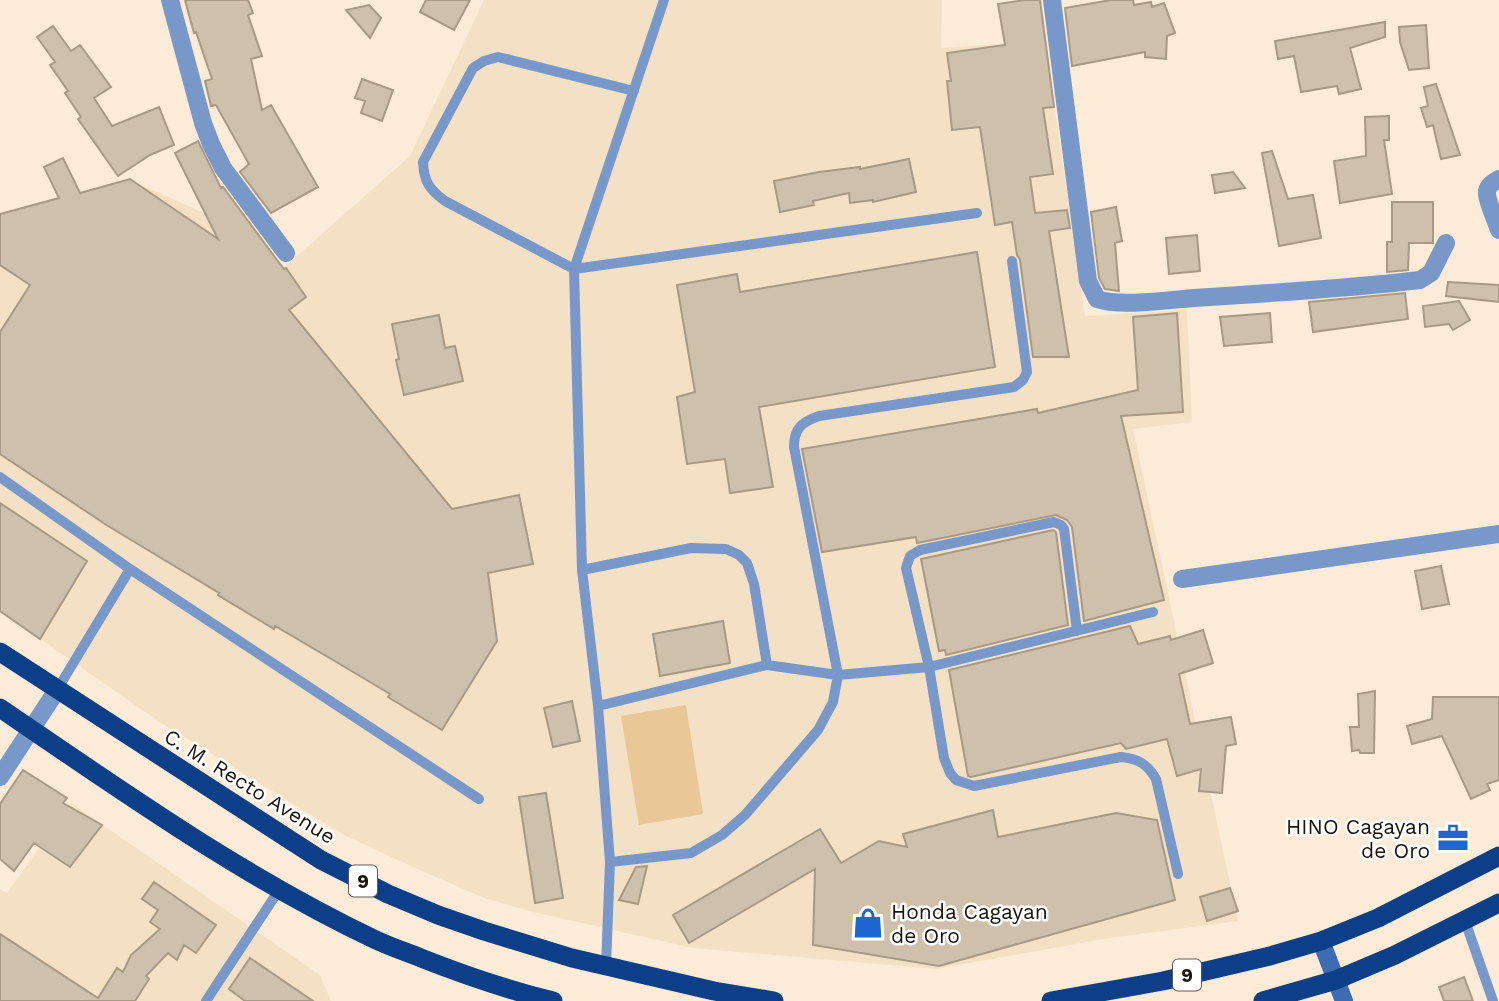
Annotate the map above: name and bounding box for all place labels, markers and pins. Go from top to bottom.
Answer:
place label: HINO Cagayan de Oro [1286,814,1430,863]
office icon: HINO Cagayan de Oro [1436,821,1470,855]
place label: Honda Cagayan de Oro [891,899,1048,948]
shop icon: Honda Cagayan de Oro [851,906,885,940]

